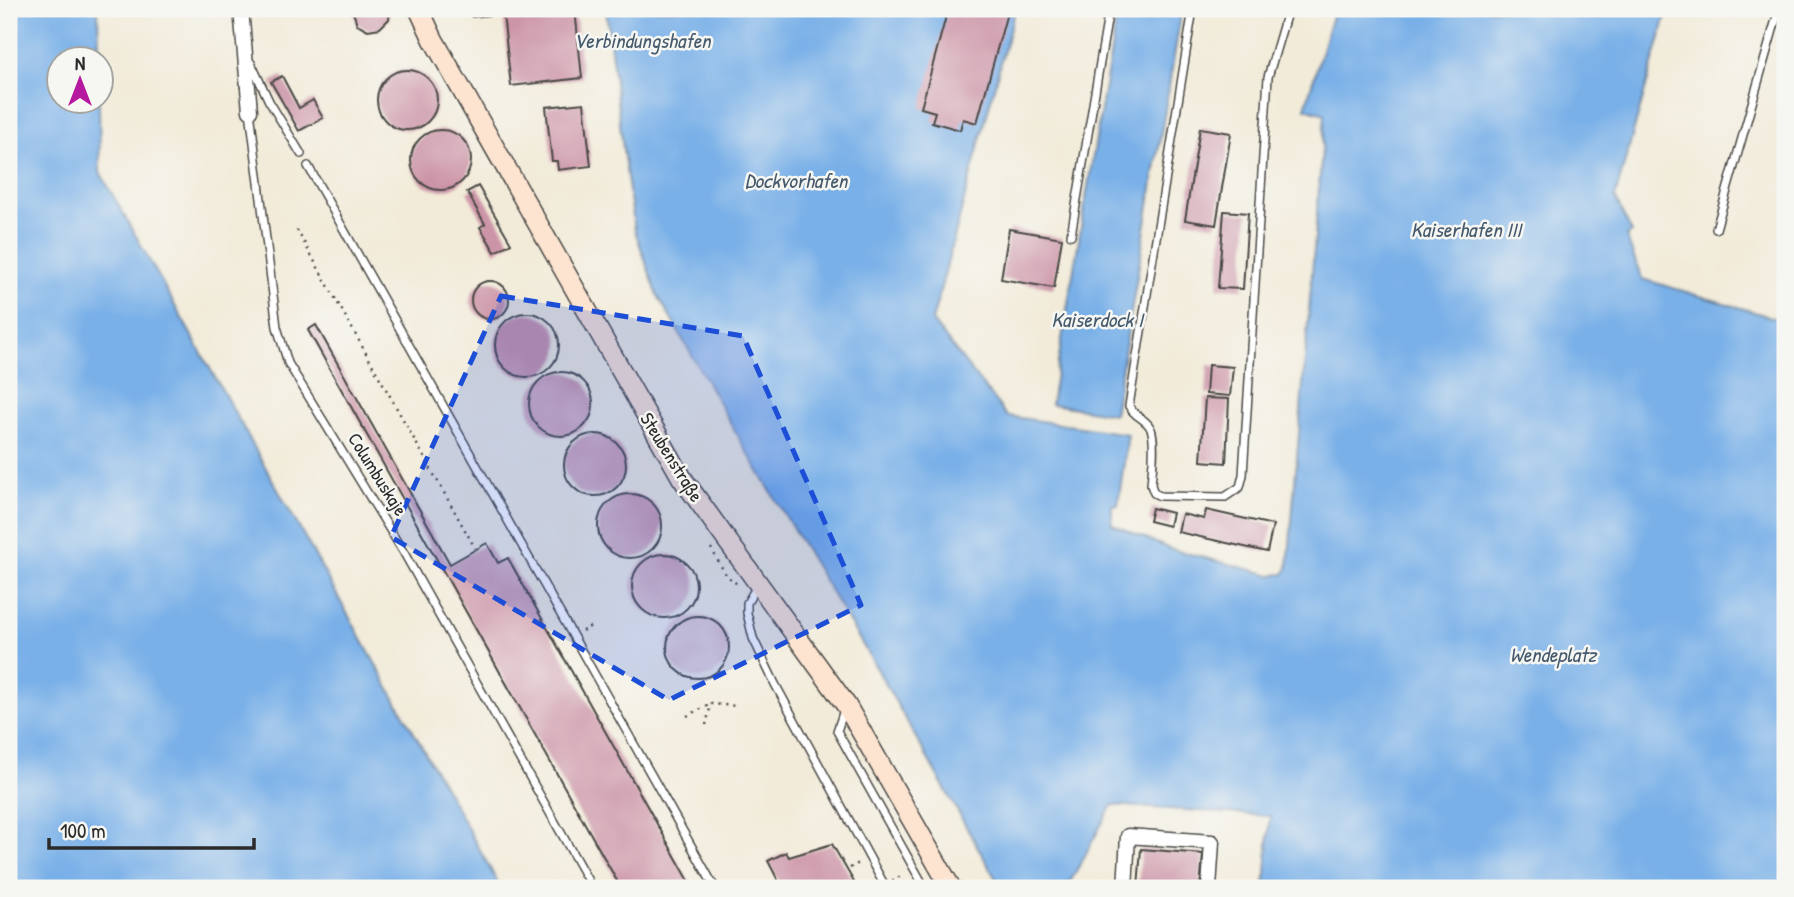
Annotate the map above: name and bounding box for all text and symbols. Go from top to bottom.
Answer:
water label: Verbindungshafen [573,26,712,55]
north arrow [46,46,116,116]
text: N [75,50,85,76]
water label: Dockvorhafen [745,166,849,195]
water label: Kaiserhafen III [1411,215,1523,244]
water label: Kaiserdock I [1051,305,1145,334]
street label: Steubenstraße [634,407,710,507]
street label: Columbuskaje [342,427,414,521]
water label: Wendeplatz [1510,640,1598,669]
scale bar [49,806,254,850]
text: 100 m [60,816,106,845]

